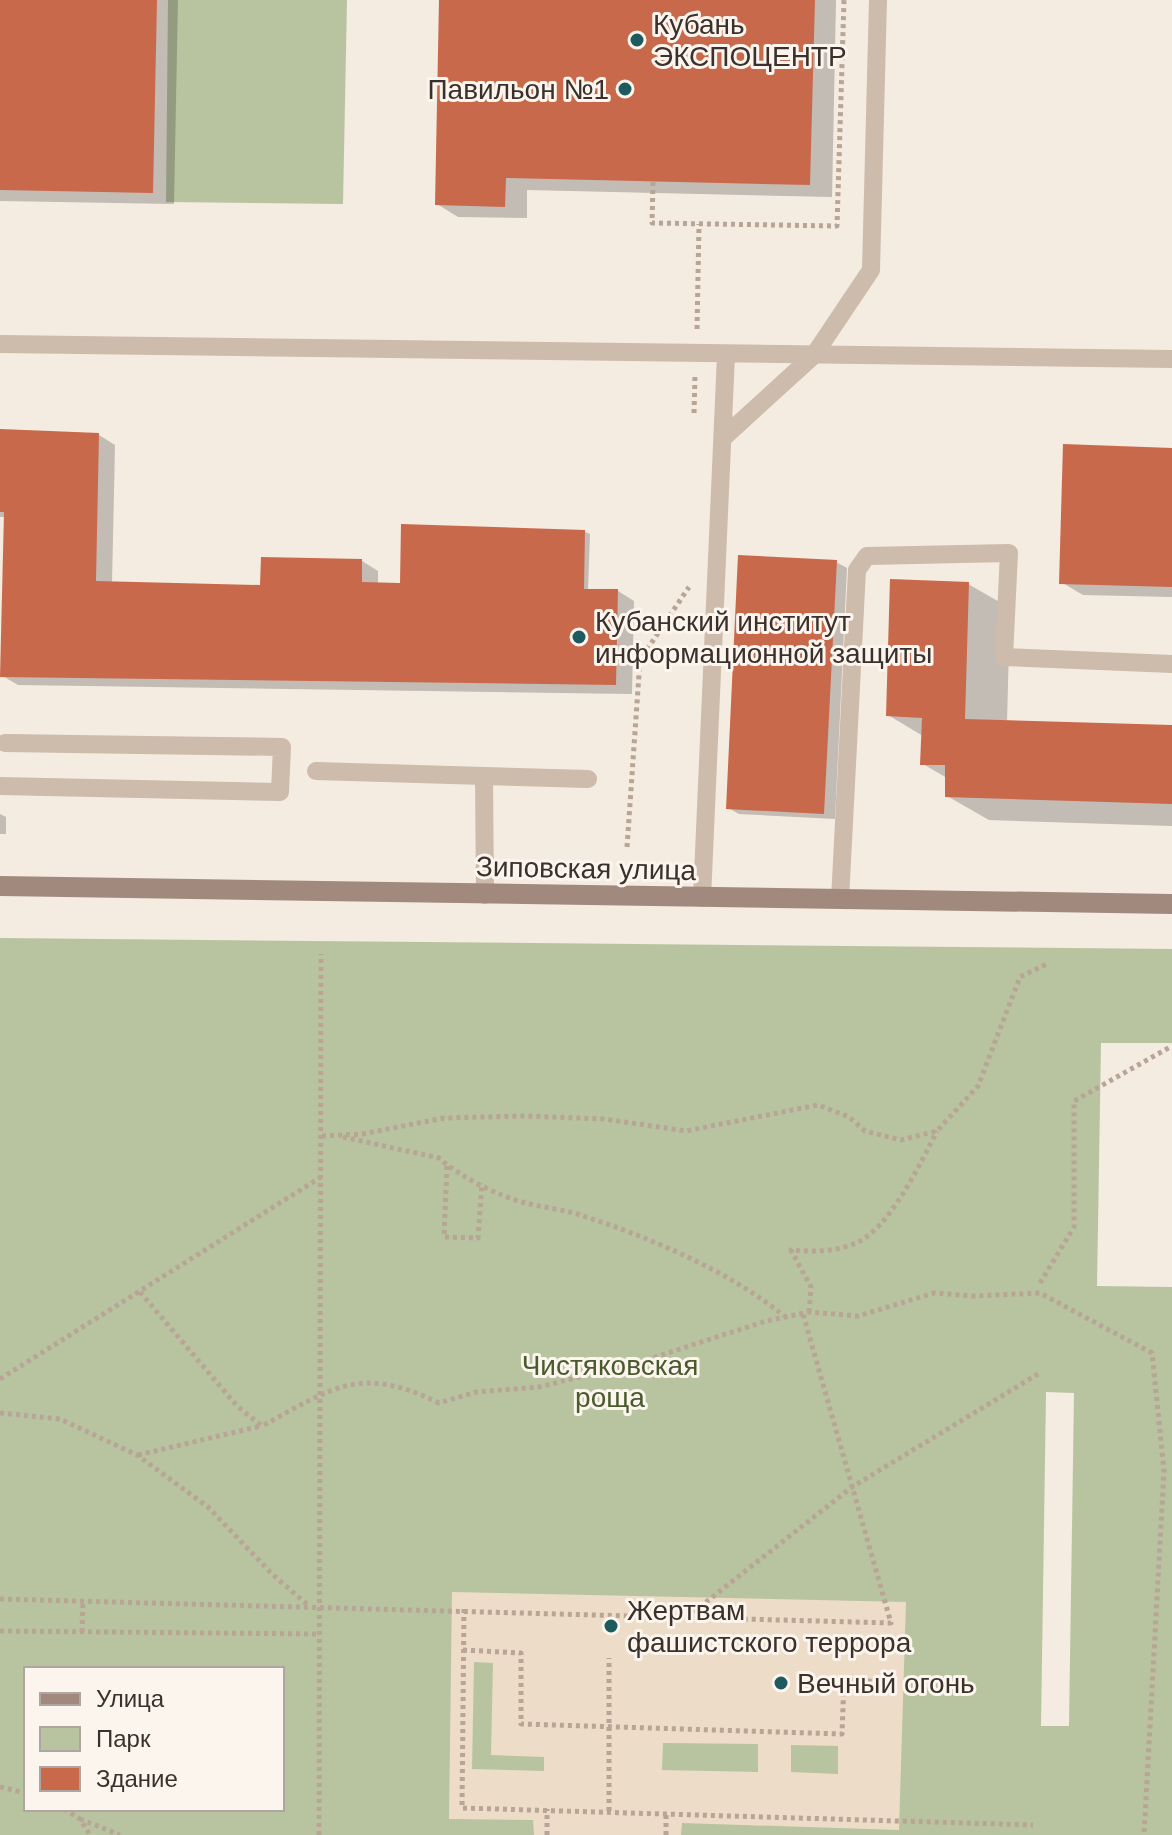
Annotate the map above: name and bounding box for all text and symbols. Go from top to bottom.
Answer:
place label: Кубань ЭКСПОЦЕНТР [653,9,847,72]
marker: Кубань ЭКСПОЦЕНТР [628,31,646,49]
place label: Павильон №1 [427,74,609,105]
marker: Павильон №1 [616,80,634,98]
place label: Кубанский институт информационной защиты [595,606,932,669]
marker: Кубанский институт информационной защиты [570,628,588,646]
street label: Зиповская улица [476,851,697,886]
park label: Чистяковская роща [522,1350,698,1413]
place label: Жертвам фашистского террора [627,1595,912,1658]
marker: Жертвам фашистского террора [602,1617,620,1635]
legend [24,1667,284,1811]
place label: Вечный огонь [797,1668,975,1699]
marker: Вечный огонь [772,1674,790,1692]
text: Улица [96,1685,165,1712]
text: Парк [96,1725,151,1752]
text: Здание [96,1765,178,1792]

